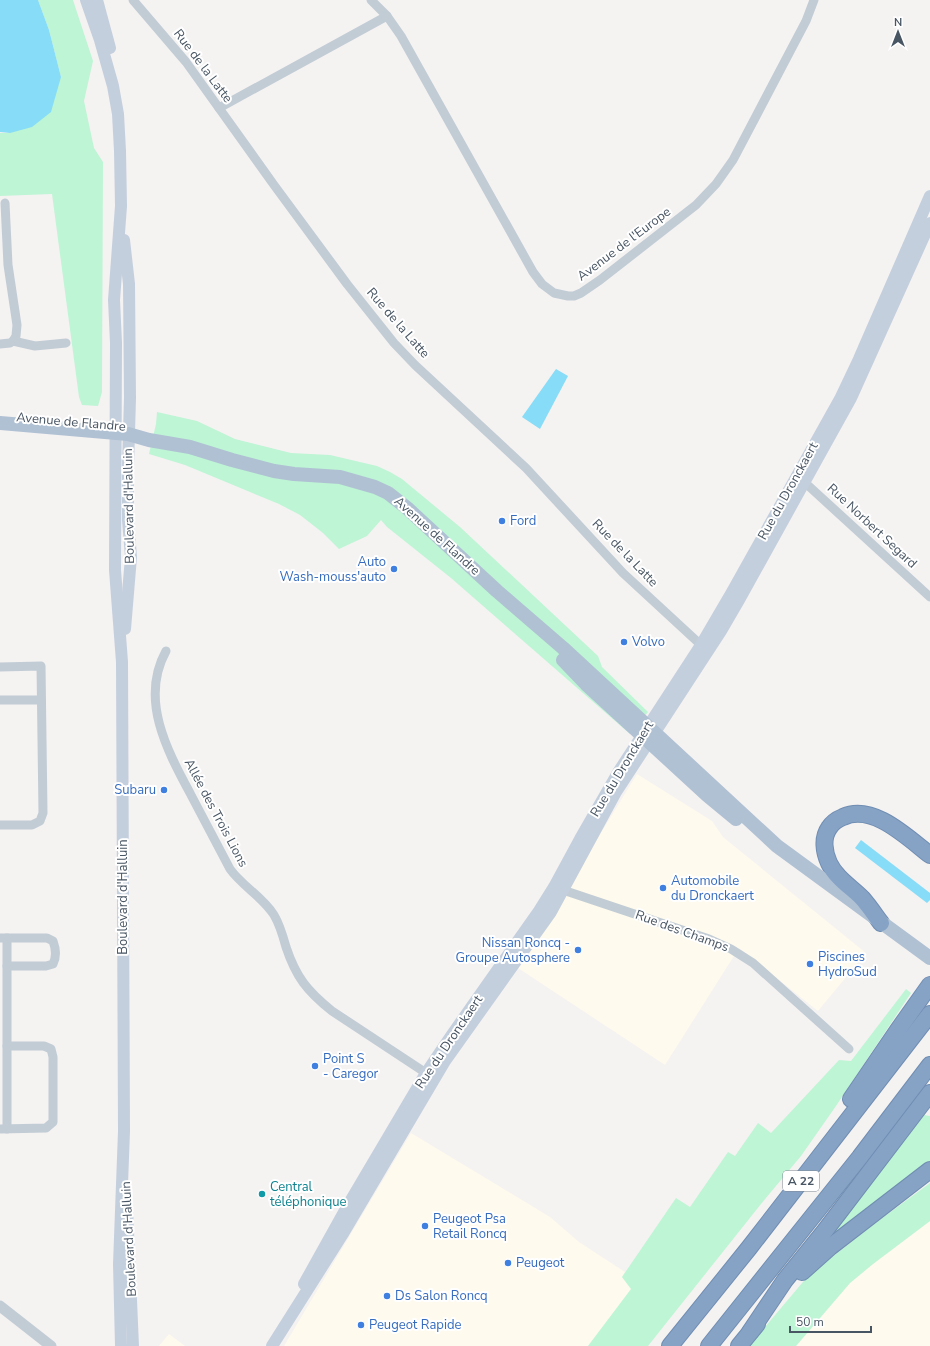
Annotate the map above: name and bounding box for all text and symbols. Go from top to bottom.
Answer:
north arrow [878,12,918,52]
text: N [894,15,902,30]
street label: Rue de la Latte [169,25,237,107]
street label: Avenue de l'Europe [574,203,675,285]
street label: Rue de la Latte [362,284,434,362]
street label: Avenue de Flandre [16,408,127,436]
street label: Rue du Dronckaert [754,439,823,543]
street label: Boulevard d'Halluin [119,448,139,564]
street label: Rue Norbert Segard [823,480,921,572]
street label: Avenue de Flandre [390,493,484,579]
place label: Ford [510,512,536,530]
street label: Rue de la Latte [588,515,662,591]
marker: Ford [497,516,507,526]
place label: Auto Wash-mouss'auto [279,553,386,586]
marker: Auto Wash-mouss'auto [389,564,399,574]
place label: Volvo [631,633,665,651]
marker: Volvo [619,637,629,647]
street label: Rue du Dronckaert [586,717,658,820]
street label: Allée des Trois Lions [180,756,252,870]
place label: Subaru [114,781,156,799]
marker: Subaru [159,785,169,795]
street label: Boulevard d'Halluin [114,839,132,955]
place label: Automobile du Dronckaert [671,872,754,905]
marker: Automobile du Dronckaert [658,883,668,893]
street label: Rue des Champs [633,906,731,956]
place label: Nissan Roncq - Groupe Autosphere [456,934,570,967]
marker: Nissan Roncq - Groupe Autosphere [573,945,583,955]
place label: Piscines HydroSud [818,948,877,981]
marker: Piscines HydroSud [805,959,815,969]
street label: Rue du Dronckaert [411,991,487,1092]
place label: Point S - Caregor [323,1050,379,1083]
marker: Point S - Caregor [310,1061,320,1071]
road number: A 22 [783,1171,819,1191]
place label: Central téléphonique [270,1178,347,1211]
street label: Boulevard d'Halluin [117,1181,141,1297]
marker: Central téléphonique [257,1189,267,1199]
place label: Peugeot Psa Retail Roncq [433,1210,507,1243]
marker: Peugeot Psa Retail Roncq [420,1221,430,1231]
place label: Peugeot [516,1254,565,1272]
marker: Peugeot [503,1258,513,1268]
place label: Ds Salon Roncq [395,1287,488,1305]
marker: Ds Salon Roncq [382,1291,392,1301]
scale bar [790,1308,871,1334]
text: 50 m [796,1314,824,1330]
place label: Peugeot Rapide [369,1316,461,1334]
marker: Peugeot Rapide [356,1320,366,1330]

